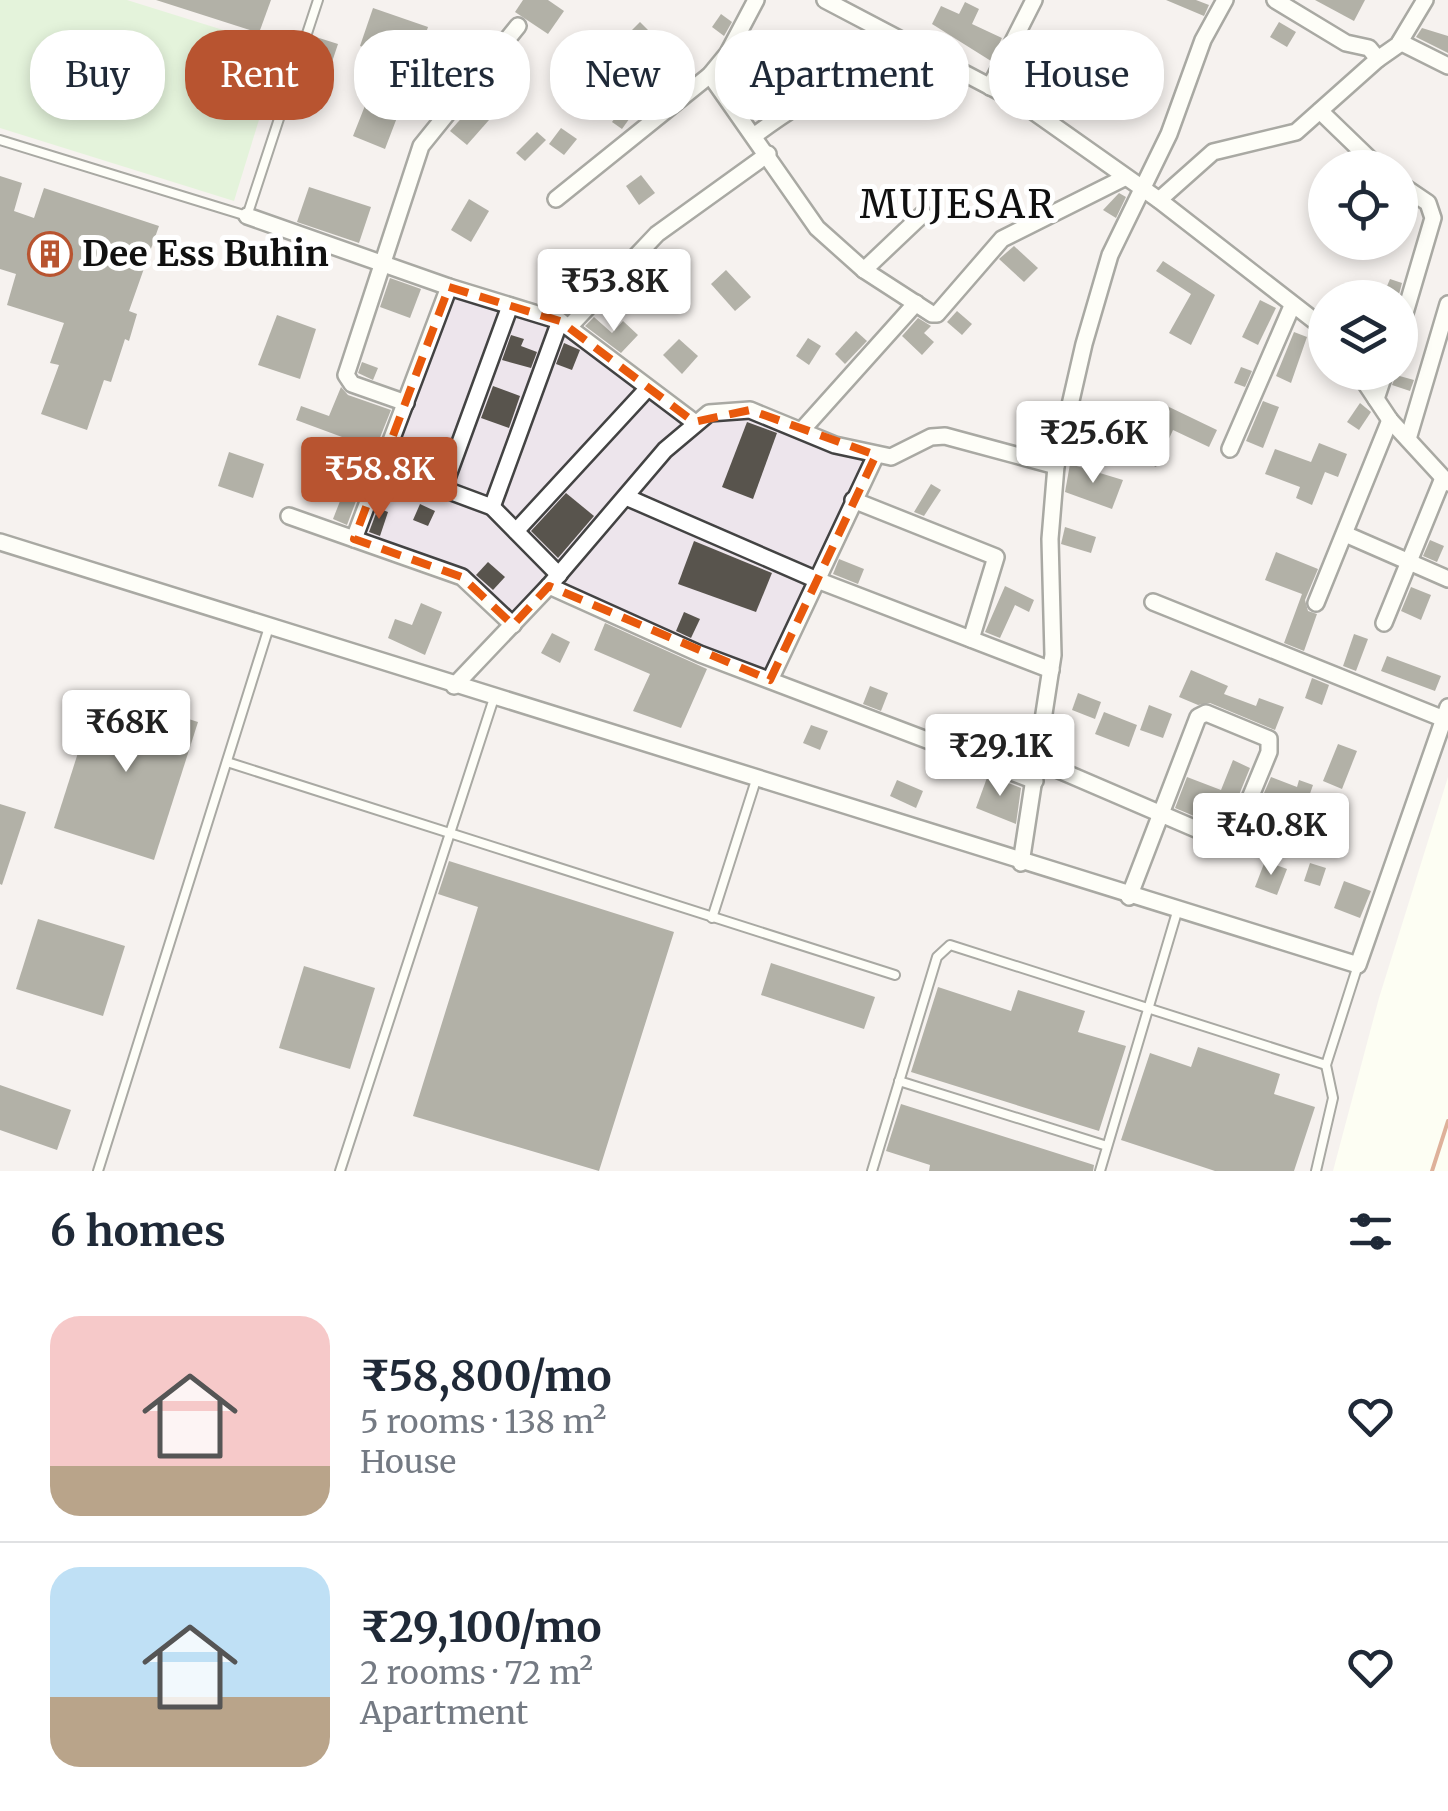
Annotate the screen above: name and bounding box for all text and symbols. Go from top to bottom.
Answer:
chip: Buy [30,30,165,120]
chip: Rent [185,30,334,120]
chip: Filters [354,30,530,120]
chip: New [550,30,695,120]
chip: Apartment [715,30,969,120]
chip: House [989,30,1164,120]
map controls [1308,150,1418,390]
button: locate [1308,150,1418,260]
district label: MUJESAR [860,181,1056,228]
building icon: Dee Ess Buhin [27,231,73,277]
place label: Dee Ess Buhin [82,232,329,276]
pin: ₹53.8K [533,249,695,334]
text: ₹53.8K [560,261,668,301]
button: layers [1308,280,1418,390]
pin: ₹25.6K [1012,401,1174,486]
text: ₹25.6K [1038,413,1148,453]
pin: ₹58.8K [298,437,460,522]
text: ₹58.8K [323,449,435,489]
pin: ₹68K [67,690,185,775]
text: ₹68K [84,702,168,742]
pin: ₹29.1K [919,714,1081,799]
text: ₹29.1K [947,726,1053,766]
pin: ₹40.8K [1190,793,1352,878]
text: ₹40.8K [1215,805,1327,845]
icon: filters [1343,1204,1398,1259]
text: 6 homes [50,1205,226,1257]
text: ₹58,800/mo [360,1350,612,1402]
icon: home [130,1356,250,1476]
icon: heart [1343,1389,1398,1444]
text: 5 rooms · 138 m² [360,1402,606,1442]
text: House [360,1442,456,1482]
text: ₹29,100/mo [360,1601,602,1653]
icon: home [130,1607,250,1727]
icon: heart [1343,1640,1398,1695]
text: 2 rooms · 72 m² [360,1653,593,1693]
text: Apartment [360,1693,528,1733]

